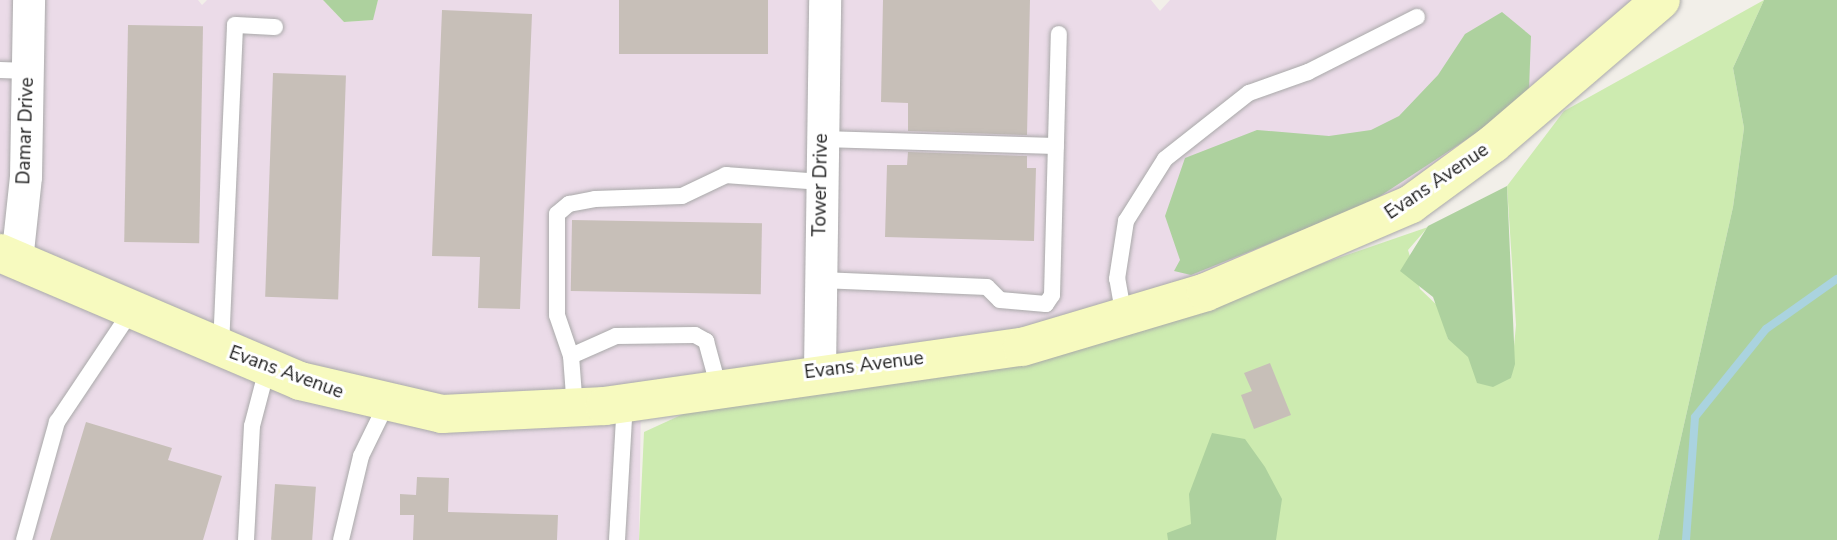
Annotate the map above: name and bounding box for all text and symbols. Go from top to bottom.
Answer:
street label: Damar Drive [13,77,39,185]
street label: Tower Drive [809,133,833,237]
street label: Evans Avenue [1381,139,1493,225]
street label: Evans Avenue [226,342,346,404]
street label: Evans Avenue [803,347,925,385]

